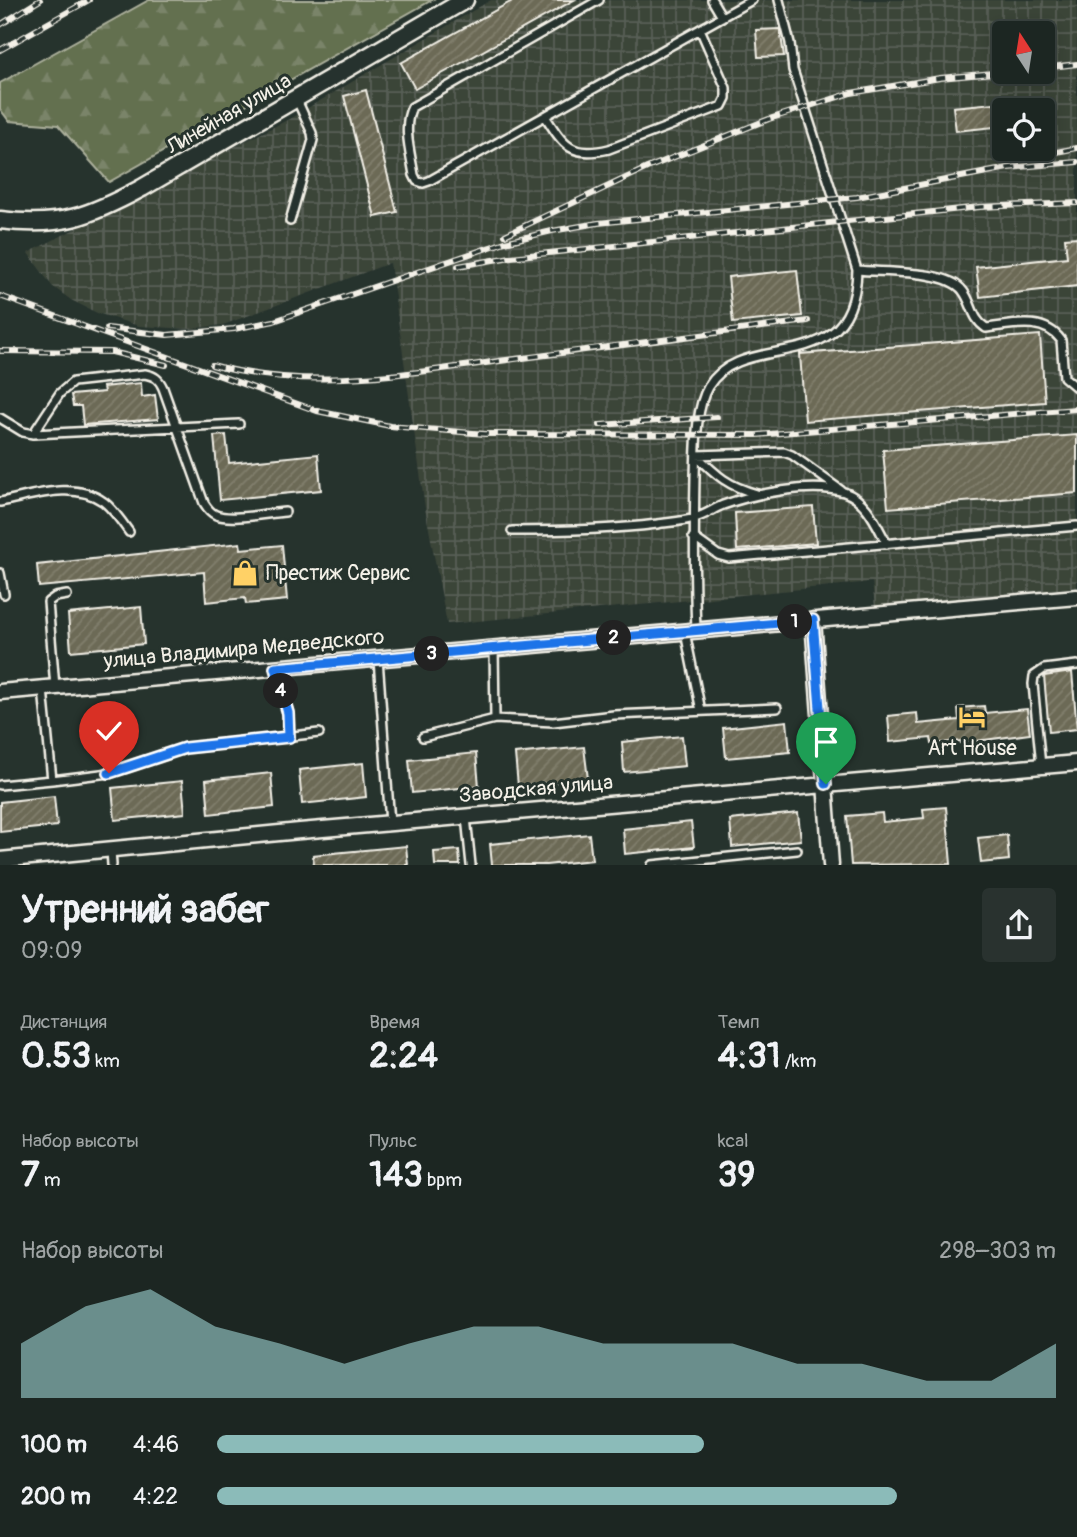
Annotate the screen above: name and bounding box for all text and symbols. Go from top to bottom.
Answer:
north arrow [992,21,1055,84]
map controls [992,21,1055,161]
street label: Линейная улица [161,67,296,161]
button: locate [992,98,1055,161]
shop icon: Престиж Сервис [230,558,260,588]
place label: Престиж Сервис [266,560,411,587]
pin: 1 [778,604,812,640]
text: 1 [791,609,798,633]
pin: 2 [596,620,632,656]
street label: улица Владимира Медведского [102,623,385,675]
text: 2 [608,625,619,649]
pin: 3 [414,636,450,672]
text: 3 [426,641,437,665]
pin: 4 [264,674,298,708]
text: 4 [275,678,286,702]
pin [79,701,139,773]
hotel icon: Art House [957,702,987,732]
icon: check [90,712,128,750]
pin [796,712,856,784]
icon: arrive [807,723,845,761]
place label: Art House [927,735,1017,762]
street label: Заводская улица [458,769,614,809]
text: Утренний забег [21,886,269,934]
button: share [982,888,1056,962]
text: 09:09 [21,936,82,965]
text: Дистанция [21,1010,107,1034]
text: Время [369,1010,420,1034]
text: Темп [718,1010,760,1034]
text: 0.53 [21,1034,91,1078]
text: 2:24 [369,1034,438,1078]
text: 4:31 [718,1034,781,1078]
text: km [91,1049,120,1073]
text: /km [781,1049,816,1073]
text: Набор высоты [21,1129,139,1153]
text: Пульс [369,1129,417,1153]
text: kcal [718,1129,749,1153]
text: 7 [21,1153,40,1197]
text: 143 [369,1153,423,1197]
text: 39 [718,1153,755,1197]
text: m [40,1168,61,1192]
text: bpm [423,1168,462,1192]
text: Набор высоты [21,1236,163,1265]
text: 298–303 m [939,1236,1056,1265]
text: 100 m [21,1430,87,1459]
text: 4:46 [133,1430,179,1459]
text: 200 m [21,1482,91,1511]
text: 4:22 [133,1482,178,1511]

